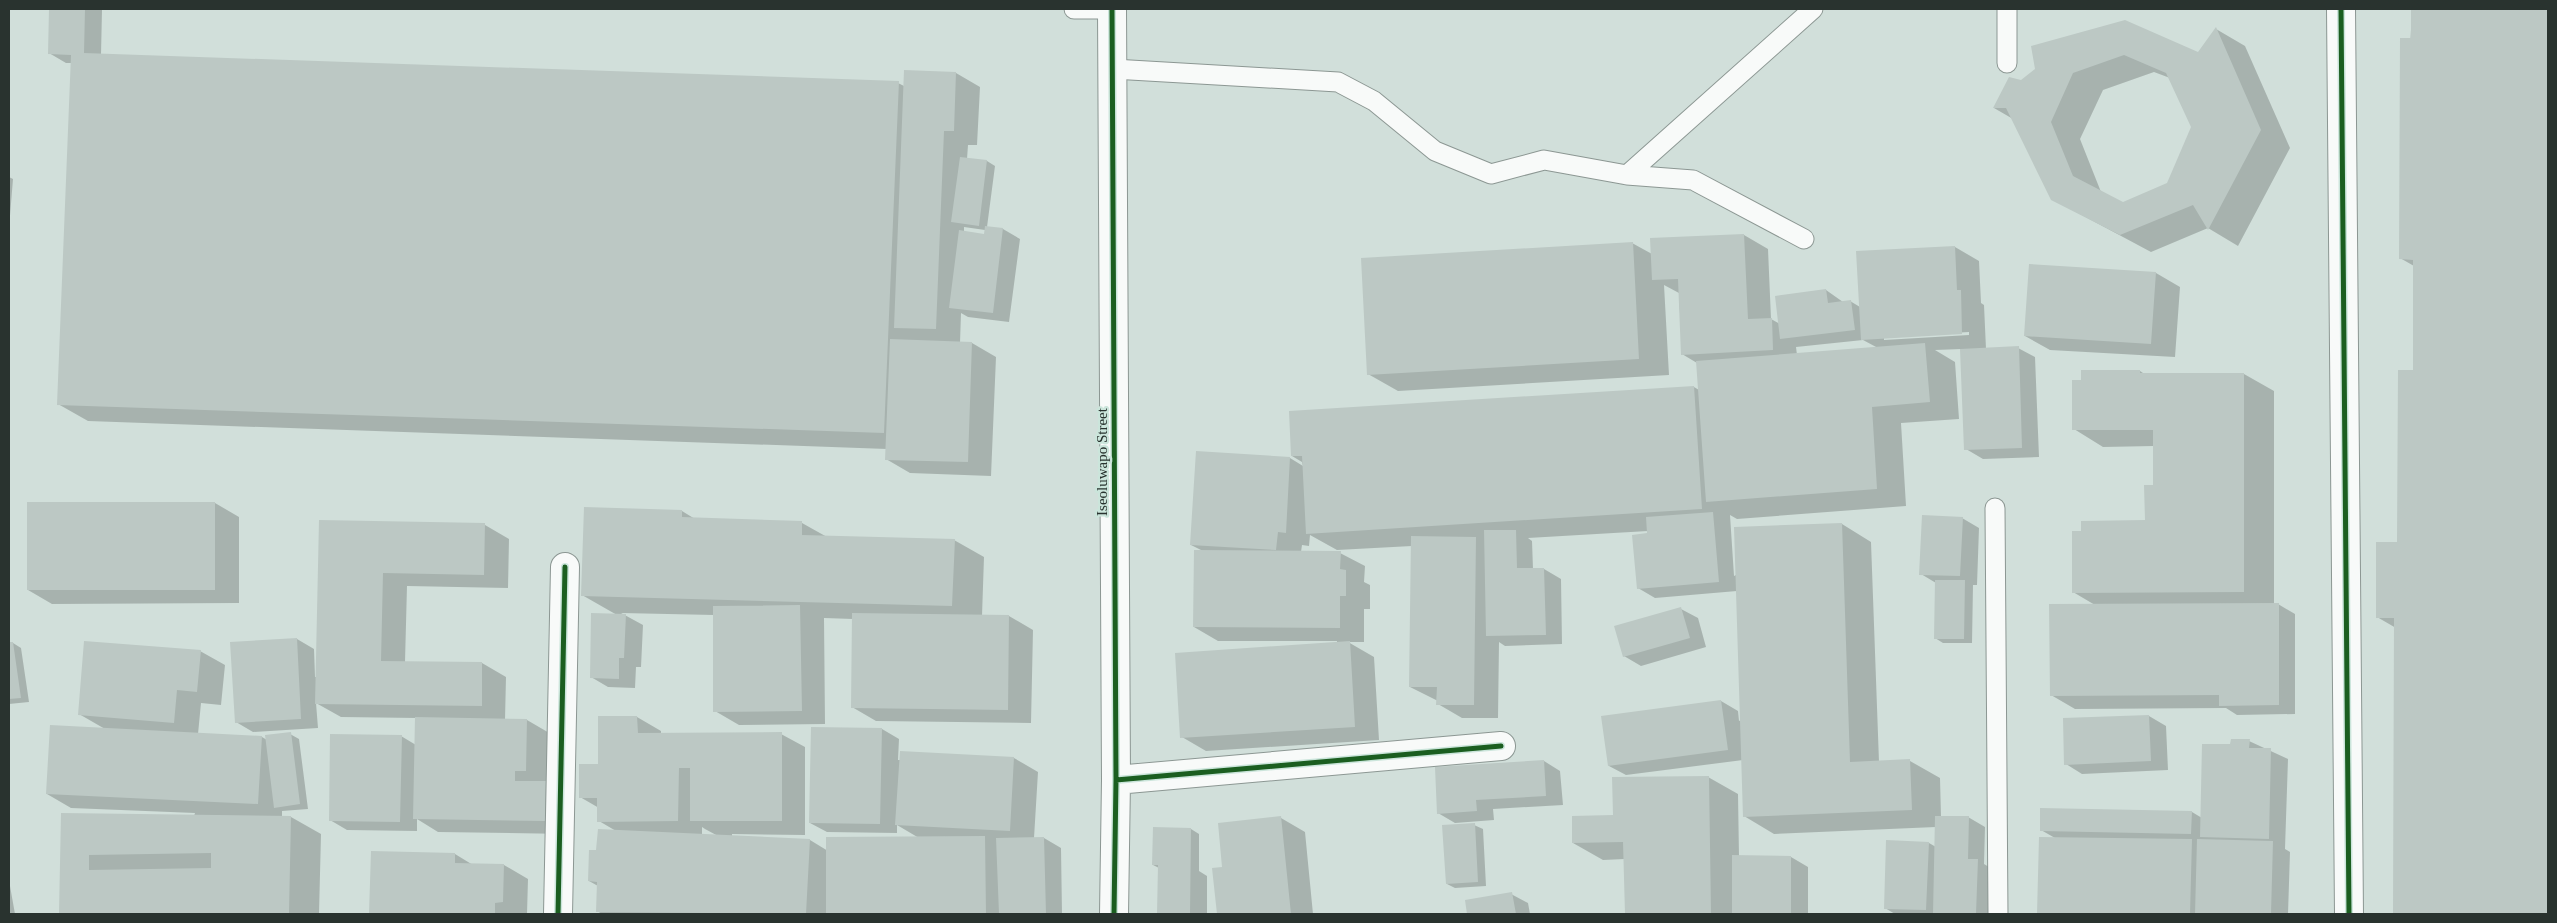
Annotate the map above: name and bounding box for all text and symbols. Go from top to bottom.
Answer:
street label: Iseoluwapo Street [1094,407,1110,516]

